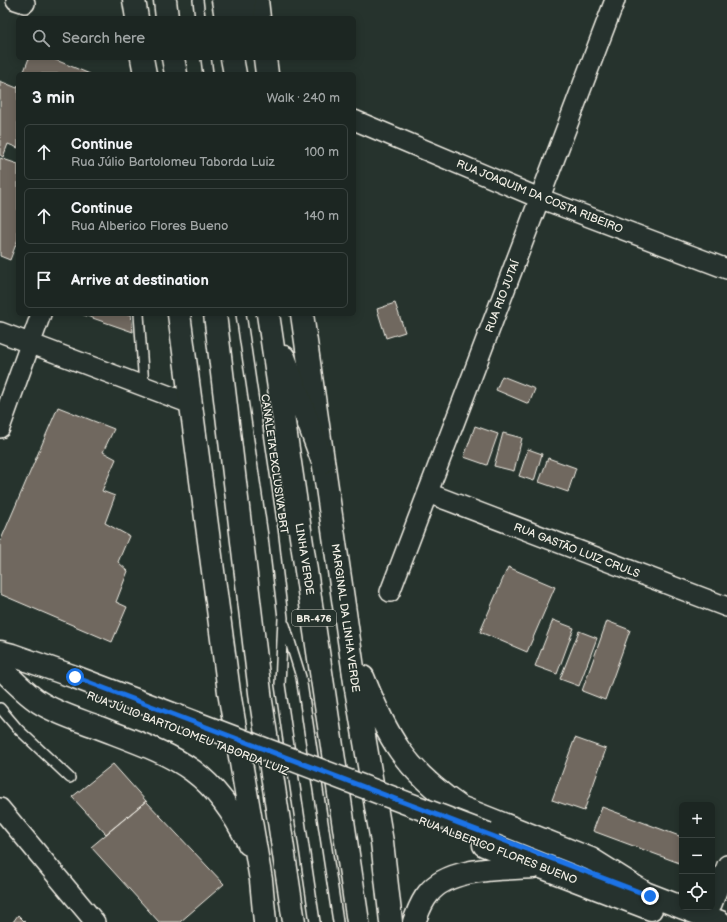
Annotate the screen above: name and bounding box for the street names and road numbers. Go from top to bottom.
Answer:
street label: RUA JOAQUIM DA COSTA RIBEIRO [455,157,625,236]
street label: RUA RIO JUTAÍ [482,257,523,334]
street label: CANALETA EXCLUSIVA BRT [258,393,291,535]
street label: RUA GASTÃO LUIZ CRULS [512,520,642,581]
street label: LINHA VERDE [292,522,317,596]
street label: MARGINAL DA LINHA VERDE [329,543,362,693]
road number: BR-476 [292,610,336,626]
street label: RUA JÚLIO BARTOLOMEU TABORDA LUIZ [85,688,291,778]
street label: RUA ALBERICO FLORES BUENO [417,814,579,887]

